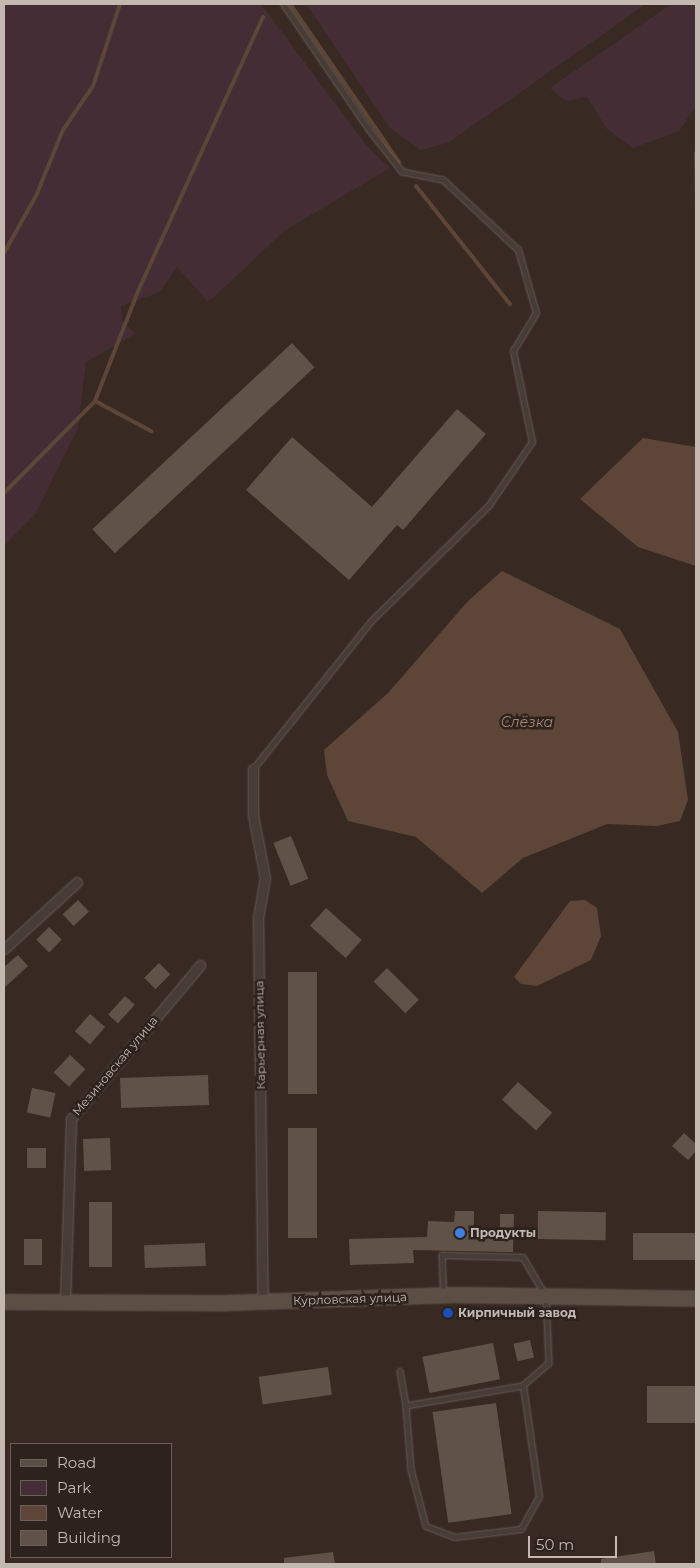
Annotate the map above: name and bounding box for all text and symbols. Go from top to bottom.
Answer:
water label: Слёзка [501,714,553,730]
street label: Карьерная улица [252,980,268,1090]
street label: Мезиновская улица [69,1013,161,1119]
place label: Продукты [470,1226,536,1240]
marker: Продукты [454,1227,466,1239]
street label: Курловская улица [293,1290,407,1308]
place label: Кирпичный завод [458,1306,576,1320]
marker: Кирпичный завод [442,1307,454,1319]
legend [10,1443,172,1558]
text: Road [57,1453,96,1472]
text: Park [57,1478,91,1497]
text: Water [57,1503,103,1522]
scale bar [530,1526,619,1558]
text: Building [57,1528,121,1547]
text: 50 m [536,1535,574,1554]

